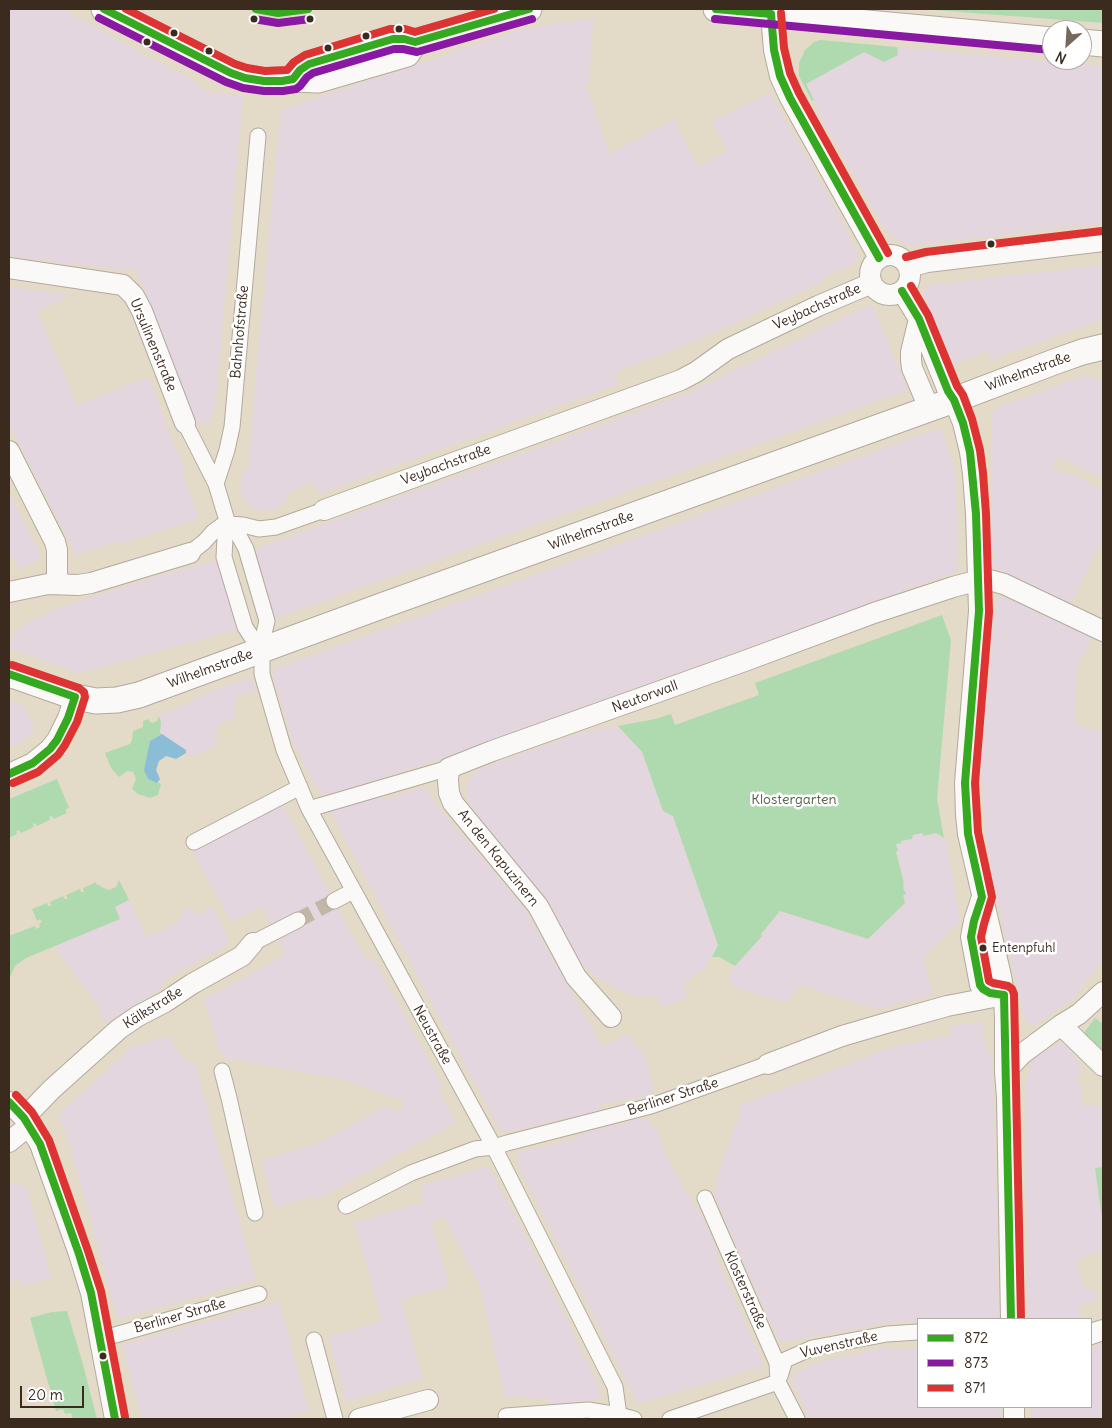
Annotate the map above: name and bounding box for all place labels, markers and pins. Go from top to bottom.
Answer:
unlabelled marker [249,14,259,24]
unlabelled marker [305,14,315,24]
unlabelled marker [394,24,404,34]
unlabelled marker [169,28,179,38]
unlabelled marker [361,31,371,41]
unlabelled marker [142,37,152,47]
unlabelled marker [323,43,333,53]
unlabelled marker [204,46,214,56]
unlabelled marker [986,239,996,249]
place label: Entenpfuhl [992,940,1055,956]
marker: Entenpfuhl [978,943,988,953]
unlabelled marker [98,1351,108,1361]

